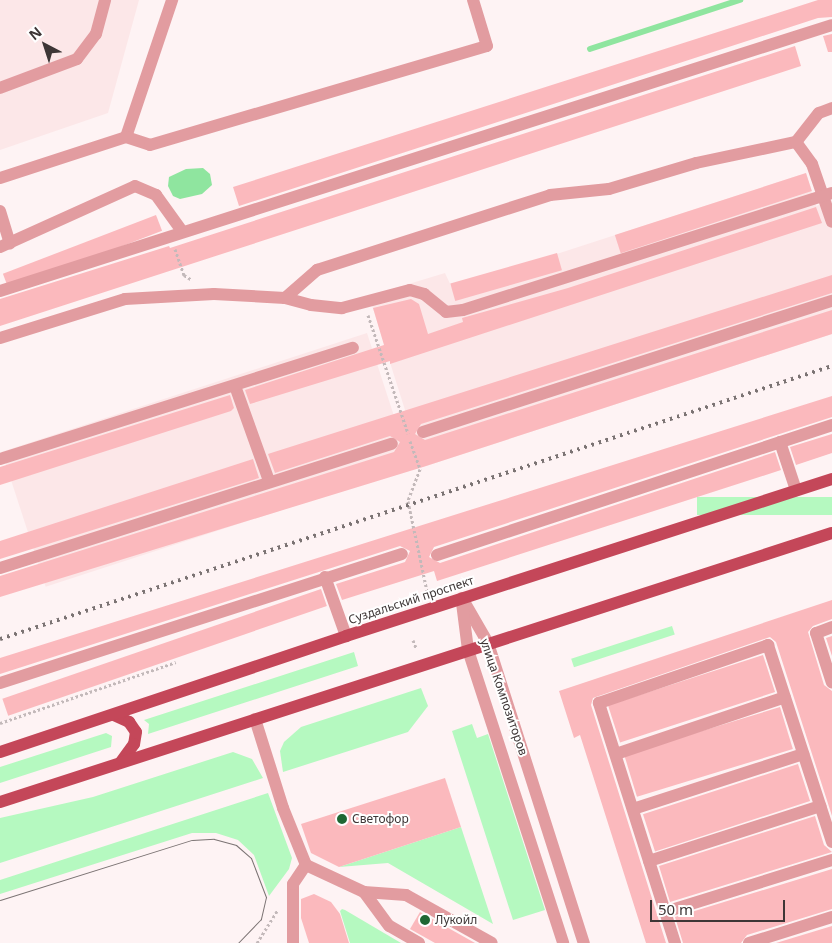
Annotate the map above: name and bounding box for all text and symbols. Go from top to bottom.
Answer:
north arrow [20,20,70,70]
text: N [25,22,46,44]
street label: Суздальский проспект [347,573,475,627]
street label: улица Композиторов [477,637,531,757]
place label: Светофор [352,812,409,826]
marker: Светофор [336,813,348,825]
scale bar [652,890,787,922]
text: 50 m [658,899,693,919]
place label: Лукойл [435,913,477,927]
marker: Лукойл [419,914,431,926]

